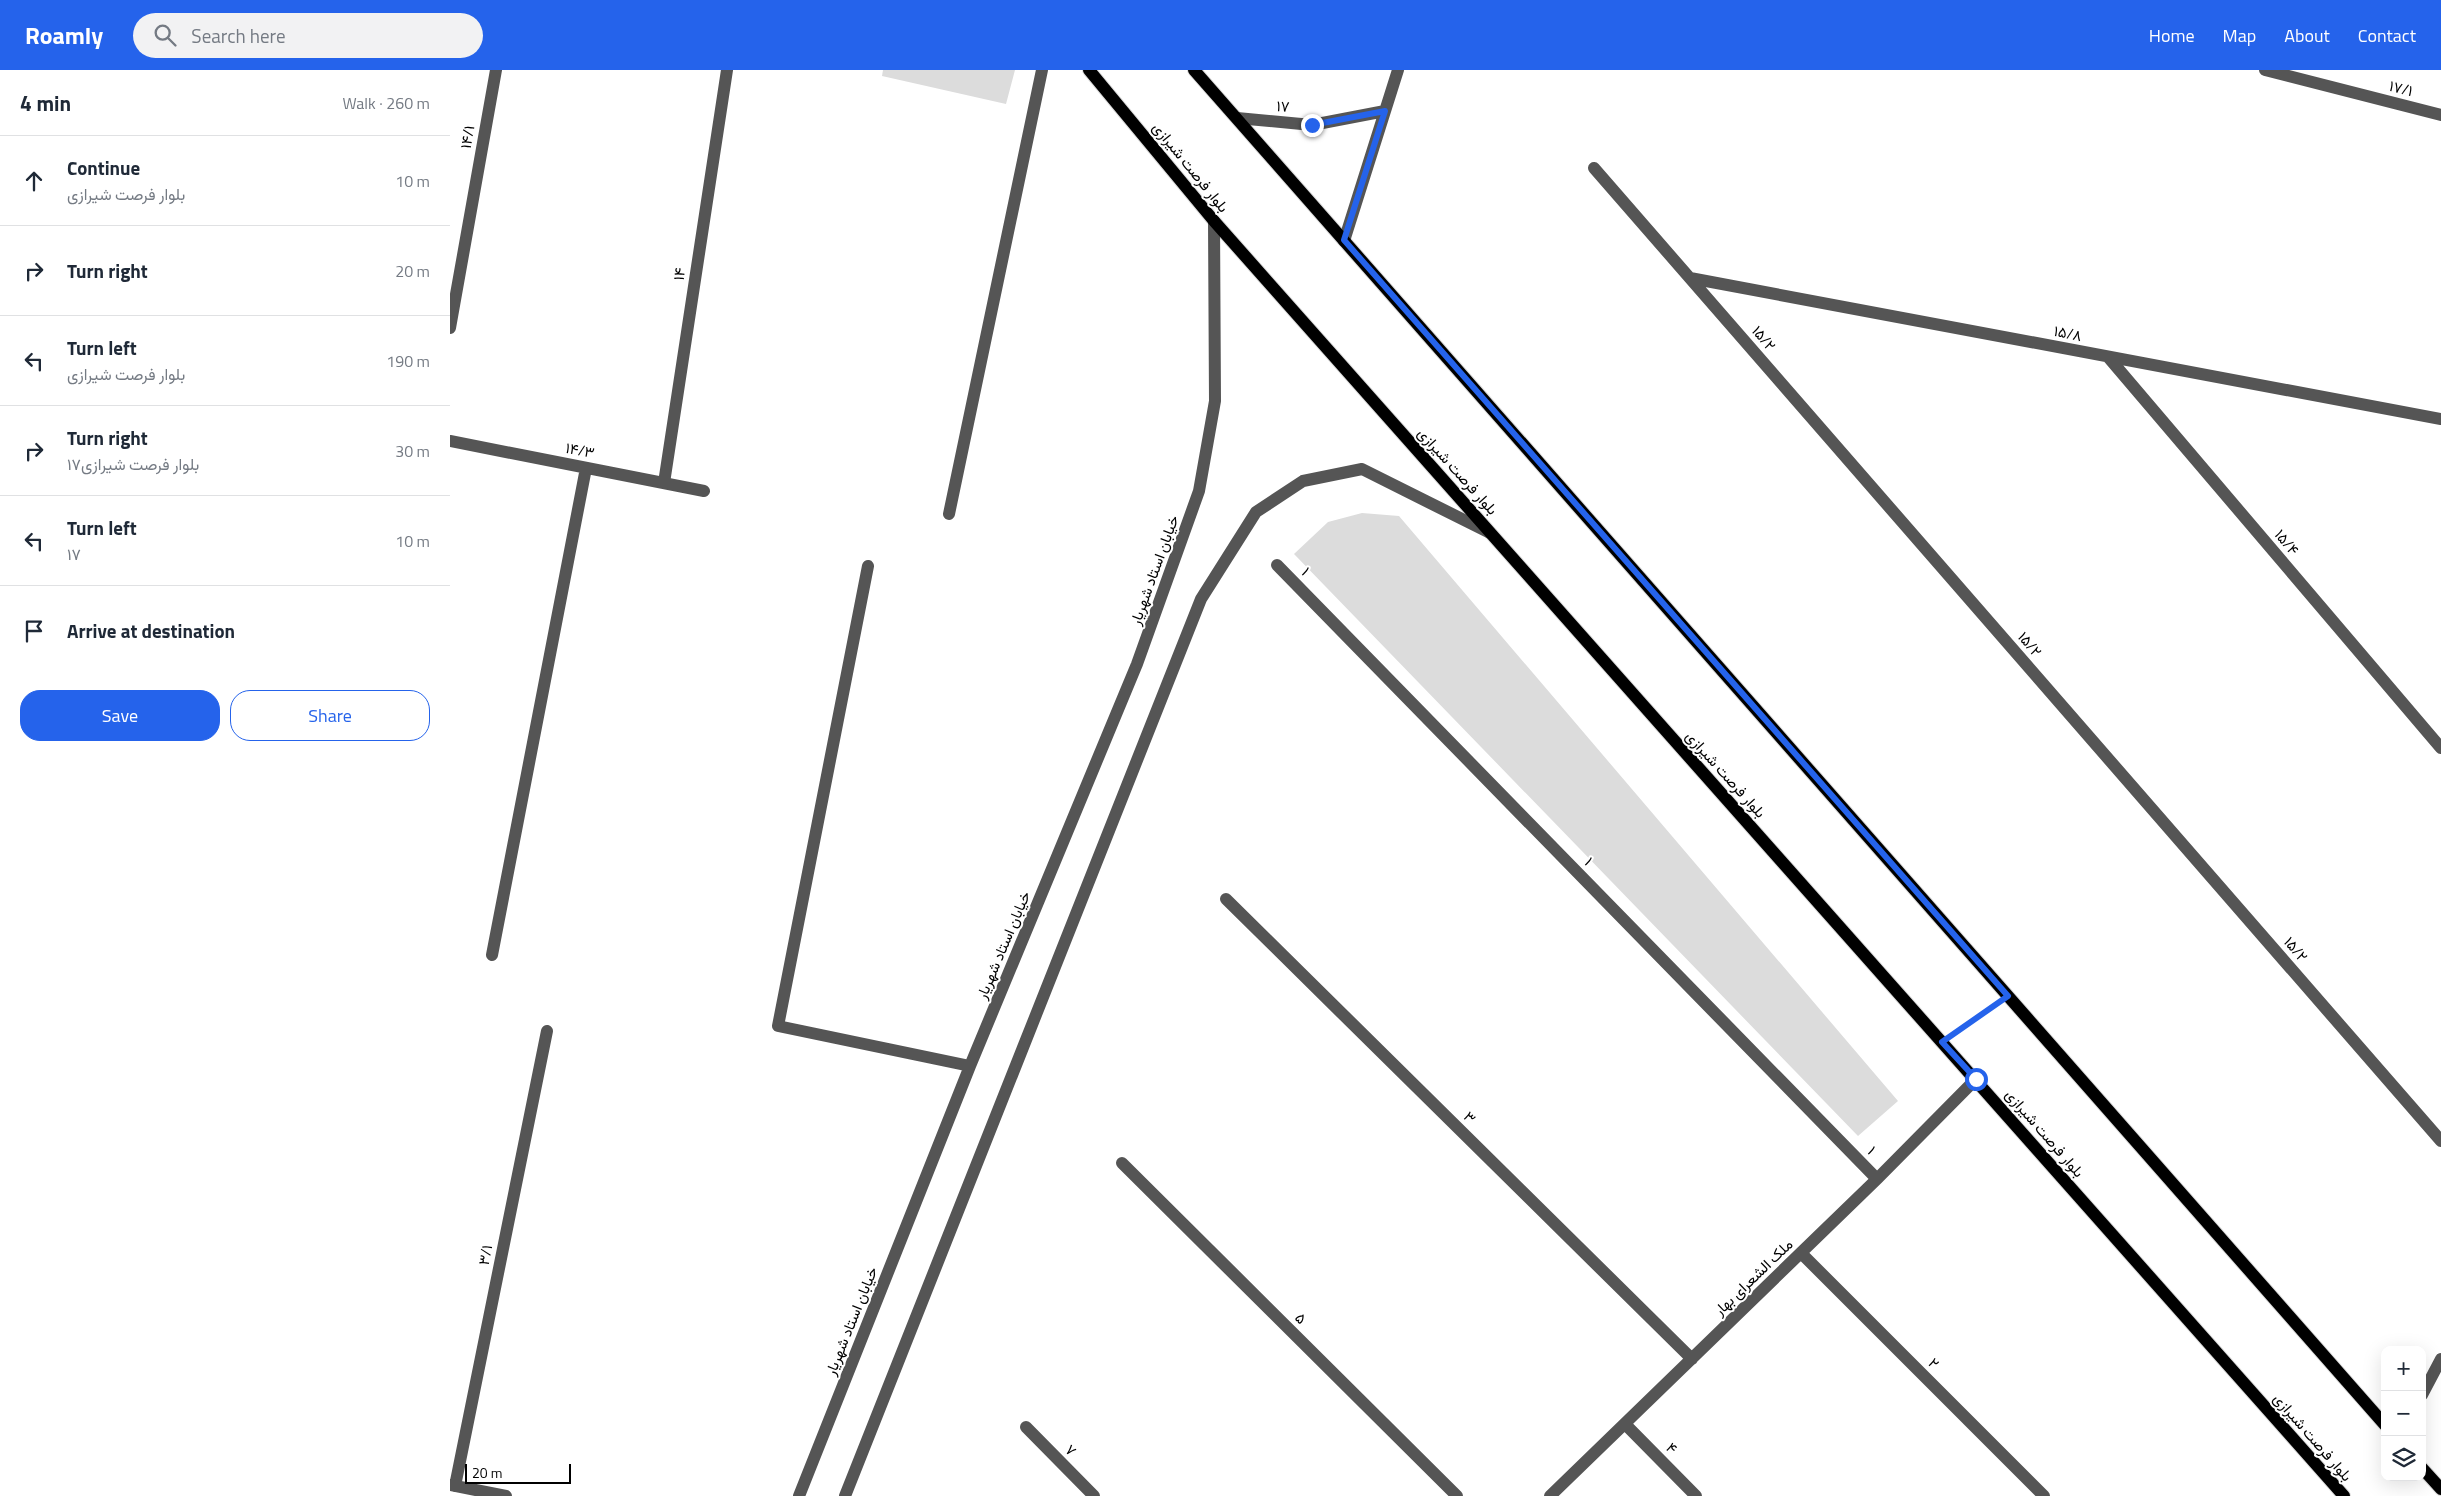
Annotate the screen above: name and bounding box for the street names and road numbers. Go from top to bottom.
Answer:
street label: ۱۷/۱ [2387,74,2415,102]
street label: ۱۷ [1275,94,1291,118]
street label: بلوار فرصت شیرازی [1147,117,1235,217]
street label: ۱۴/۱ [454,123,480,151]
street label: ۱۴ [667,265,691,282]
street label: ۱۵/۸ [2052,319,2084,347]
street label: ۱۵/۲ [1746,320,1782,356]
street label: بلوار فرصت شیرازی [1412,422,1504,520]
street label: ۱۴/۳ [564,436,597,464]
street label: خیابان استاد شهریار [1123,512,1185,629]
street label: ۱۵/۴ [2269,524,2305,560]
street label: ۱ [1296,561,1316,581]
street label: ۱۵/۲ [2012,626,2048,662]
street label: بلوار فرصت شیرازی [1680,725,1772,823]
street label: ۱ [1579,851,1599,871]
street label: خیابان استاد شهریار [969,887,1036,1004]
street label: ۱۵/۲ [2278,931,2314,967]
street label: بلوار فرصت شیرازی [2000,1084,2090,1182]
street label: ۳ [1458,1105,1482,1129]
street label: ۱ [1862,1140,1882,1160]
street label: ملک الشعرای بهار [1707,1233,1798,1322]
street label: ۳/۱ [472,1243,498,1267]
street label: خیابان استاد شهریار [818,1263,883,1380]
street label: ۵ [1290,1307,1312,1329]
street label: ۲ [1923,1352,1945,1374]
street label: بلوار فرصت شیرازی [2268,1388,2358,1486]
street label: ۴ [1661,1437,1683,1459]
street label: ۷ [1060,1439,1082,1461]

